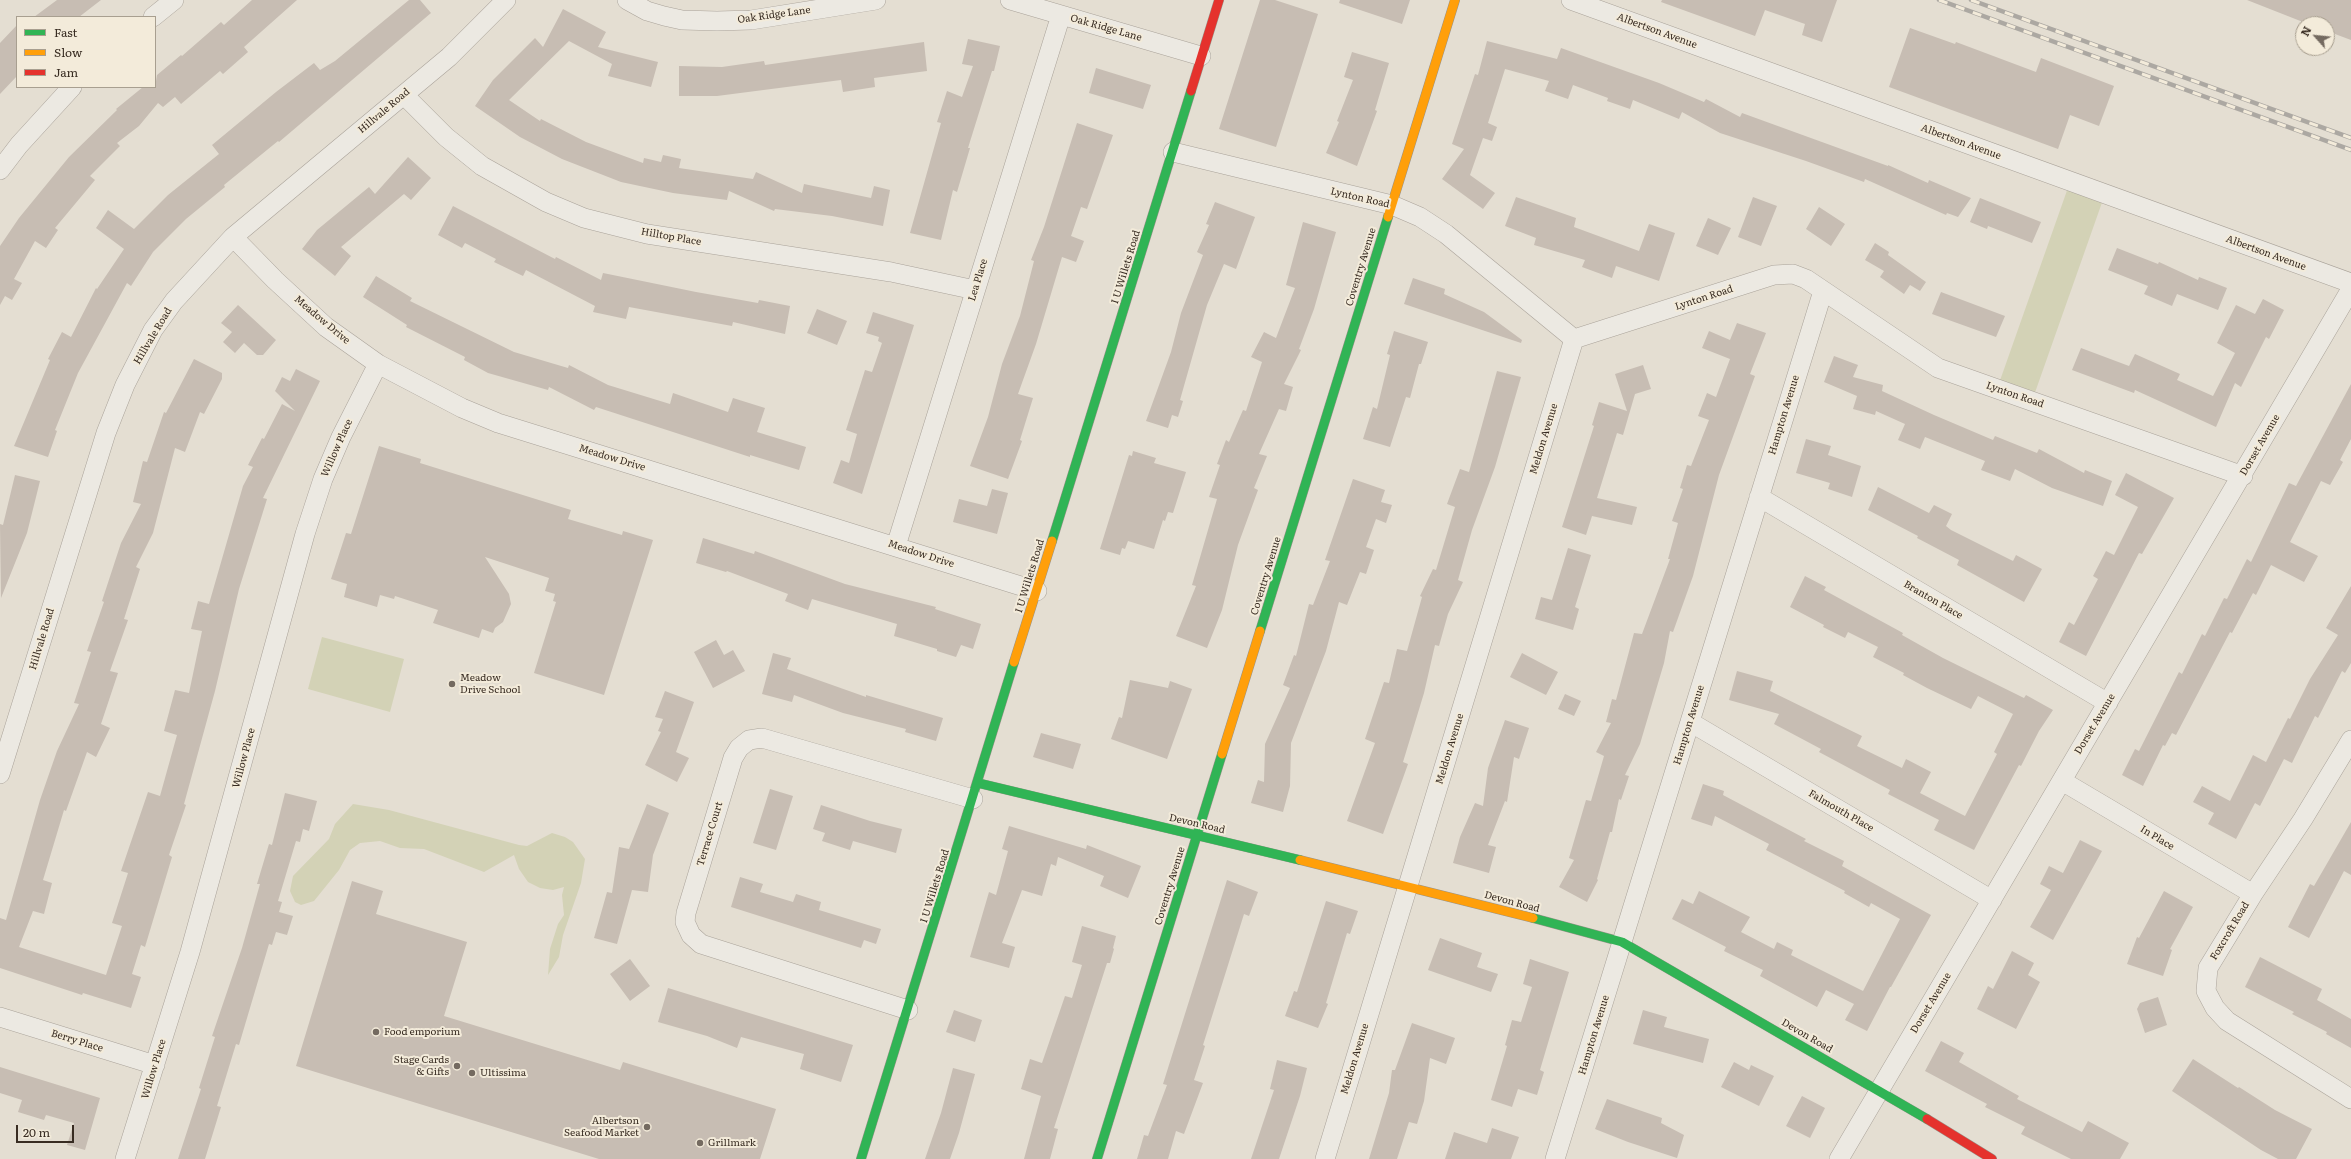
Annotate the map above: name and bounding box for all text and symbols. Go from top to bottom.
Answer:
street label: Oak Ridge Lane [737,4,811,26]
street label: Albertson Avenue [1615,11,1699,51]
street label: Oak Ridge Lane [1069,12,1143,44]
legend [16,16,156,88]
north arrow [2295,16,2335,56]
text: Fast [54,23,77,41]
text: N [2296,23,2314,39]
text: Slow [54,43,82,61]
text: Jam [54,63,78,81]
street label: Hillvale Road [356,86,412,136]
street label: Albertson Avenue [1919,122,2003,162]
street label: Lynton Road [1329,185,1391,211]
street label: Hilltop Place [640,226,702,248]
street label: Coventry Avenue [1343,226,1379,308]
street label: I U Willets Road [1109,229,1143,305]
street label: Albertson Avenue [2224,233,2308,273]
street label: Lea Place [966,257,990,303]
street label: Lynton Road [1673,283,1735,313]
street label: Meadow Drive [292,293,352,347]
street label: Hillvale Road [131,306,175,366]
street label: Hampton Avenue [1766,374,1802,456]
street label: Lynton Road [1984,379,2046,411]
street label: Meldon Avenue [1527,402,1561,476]
street label: Dorset Avenue [2238,412,2282,478]
street label: Willow Place [319,417,355,479]
street label: Meadow Drive [577,442,647,474]
street label: Coventry Avenue [1248,535,1284,617]
street label: Meadow Drive [886,538,956,570]
street label: I U Willets Road [1013,538,1047,614]
street label: Branton Place [1901,578,1965,622]
street label: Hillvale Road [27,607,57,671]
place label: Meadow Drive School [460,672,521,696]
marker: Meadow Drive School [447,679,457,689]
street label: Hampton Avenue [1671,684,1707,766]
street label: Dorset Avenue [2072,691,2118,757]
street label: Meldon Avenue [1433,712,1467,786]
street label: Willow Place [230,727,258,789]
street label: Falmouth Place [1806,787,1876,835]
street label: Terrace Court [695,800,725,868]
street label: Devon Road [1168,812,1226,836]
street label: In Place [2138,823,2176,853]
street label: Coventry Avenue [1152,845,1188,927]
street label: I U Willets Road [918,848,952,924]
street label: Devon Road [1483,889,1541,915]
street label: Foxcroft Road [2208,900,2252,962]
street label: Dorset Avenue [1908,970,1954,1036]
street label: Hampton Avenue [1576,994,1612,1076]
street label: Devon Road [1779,1017,1835,1055]
street label: Meldon Avenue [1338,1022,1372,1096]
place label: Food emporium [384,1026,460,1038]
street label: Berry Place [50,1027,104,1055]
marker: Food emporium [371,1027,381,1037]
street label: Willow Place [139,1038,169,1100]
place label: Stage Cards & Gifts [394,1054,449,1078]
marker: Stage Cards & Gifts [452,1061,462,1071]
place label: Ultissima [480,1067,526,1079]
marker: Ultissima [467,1068,477,1078]
place label: Albertson Seafood Market [564,1115,639,1138]
scale bar [18,1117,76,1143]
marker: Albertson Seafood Market [642,1122,652,1132]
text: 20 m [23,1123,50,1141]
place label: Grillmark [708,1137,756,1149]
marker: Grillmark [695,1138,705,1148]

